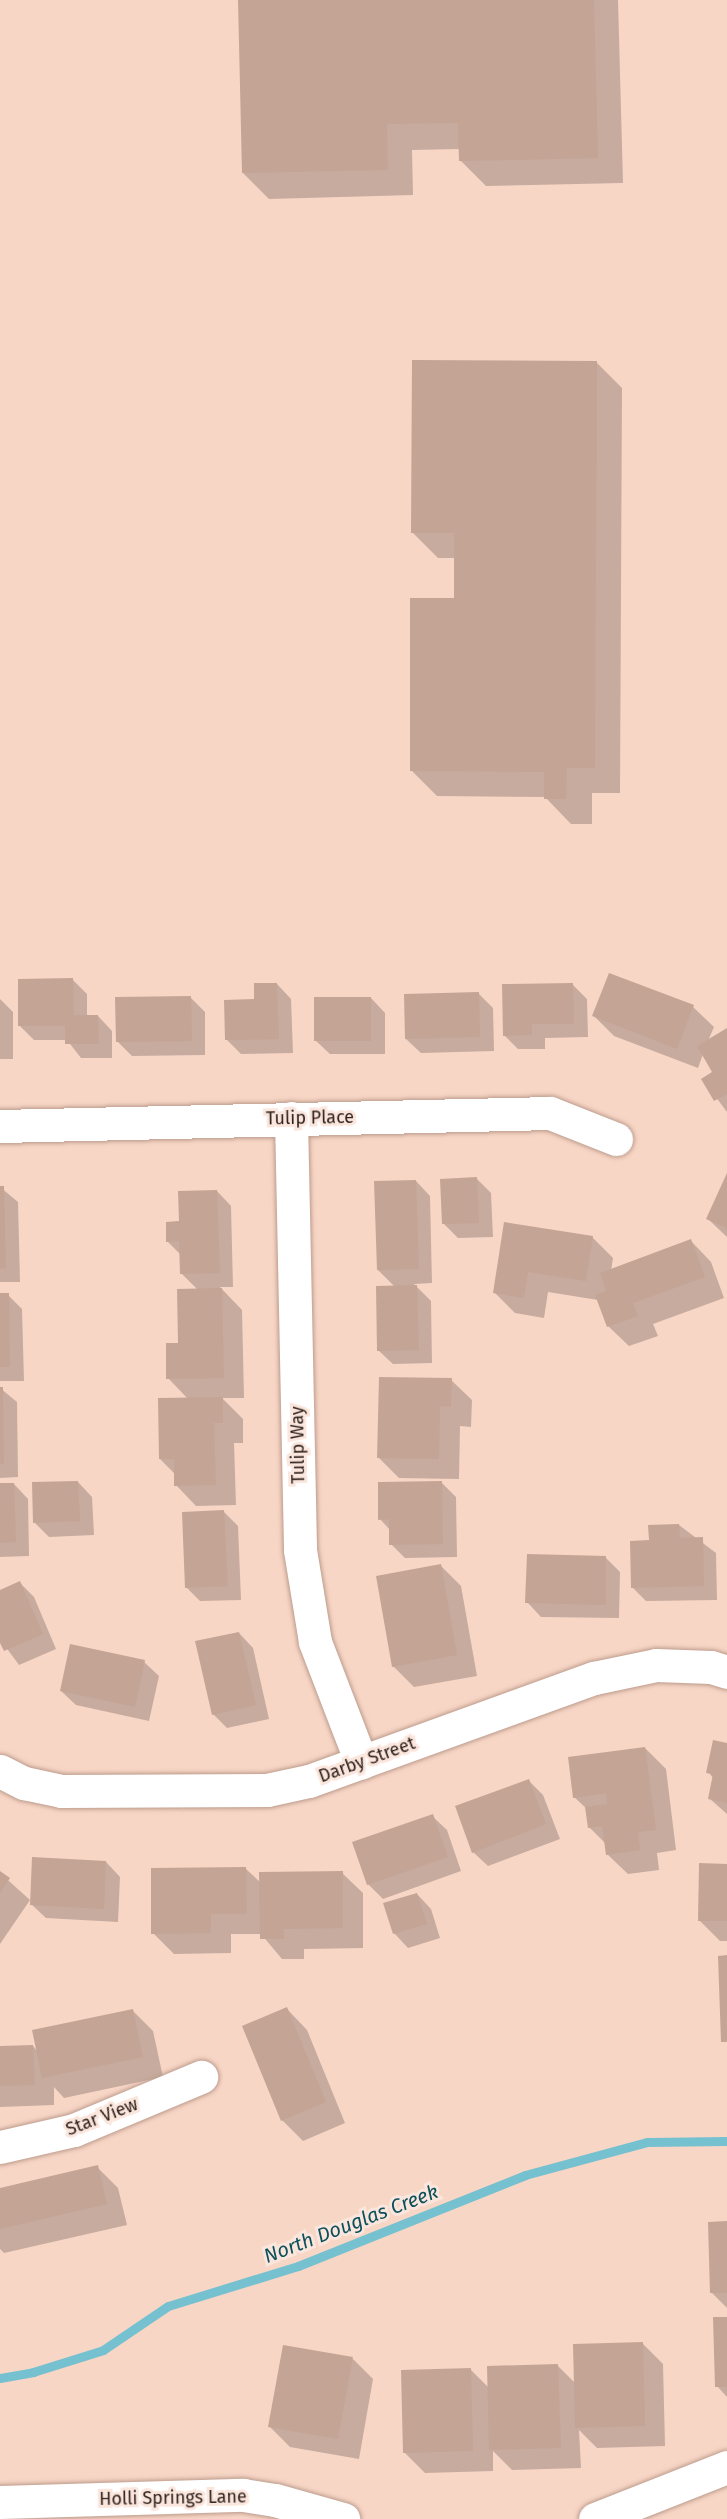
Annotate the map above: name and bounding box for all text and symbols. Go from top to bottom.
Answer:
street label: Tulip Place [266,1106,354,1130]
street label: Tulip Way [287,1406,309,1484]
street label: Darby Street [316,1733,418,1787]
street label: Star View [63,2093,141,2141]
water label: North Douglas Creek [260,2180,442,2268]
street label: Holli Springs Lane [99,2486,247,2510]

